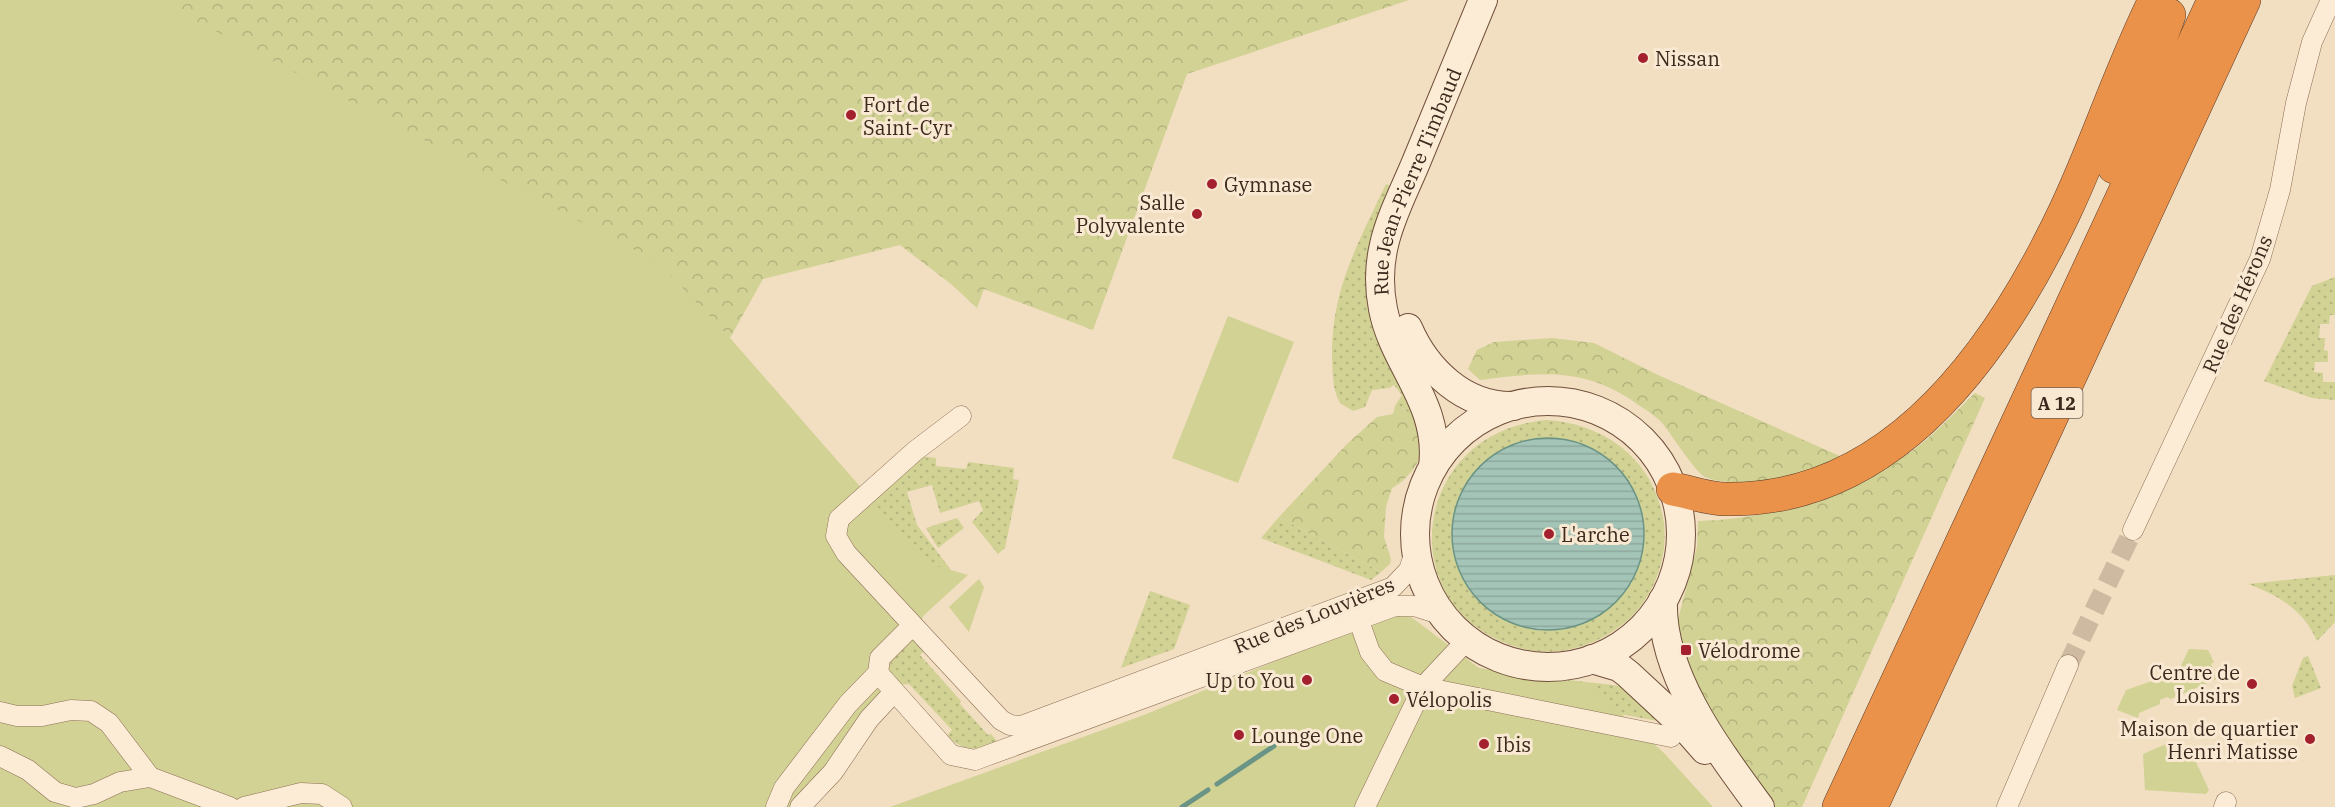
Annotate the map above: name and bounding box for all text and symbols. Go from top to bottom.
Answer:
place label: Nissan [1655,45,1720,72]
marker: Nissan [1636,51,1650,65]
street label: Rue Jean-Pierre Timbaud [1366,64,1467,297]
place label: Fort de Saint-Cyr [863,91,952,141]
marker: Fort de Saint-Cyr [844,108,858,122]
place label: Gymnase [1224,171,1312,198]
marker: Gymnase [1205,177,1219,191]
place label: Salle Polyvalente [1076,189,1185,239]
marker: Salle Polyvalente [1190,207,1204,221]
street label: Rue des Hérons [2196,231,2278,377]
road number: A 12 [2032,388,2082,418]
place label: L'arche [1561,521,1630,548]
marker: L'arche [1542,527,1556,541]
street label: Rue des Louvières [1230,570,1398,660]
place label: Vélodrome [1698,637,1800,664]
marker: Vélodrome [1679,643,1693,657]
place label: Centre de Loisirs [2150,659,2240,709]
place label: Up to You [1205,667,1295,694]
marker: Up to You [1300,673,1314,687]
marker: Centre de Loisirs [2245,677,2259,691]
place label: Vélopolis [1406,686,1492,713]
marker: Vélopolis [1387,692,1401,706]
place label: Maison de quartier Henri Matisse [2120,715,2298,765]
place label: Lounge One [1251,722,1363,749]
marker: Lounge One [1232,728,1246,742]
place label: Ibis [1496,731,1531,758]
marker: Maison de quartier Henri Matisse [2303,732,2317,746]
marker: Ibis [1477,737,1491,751]

